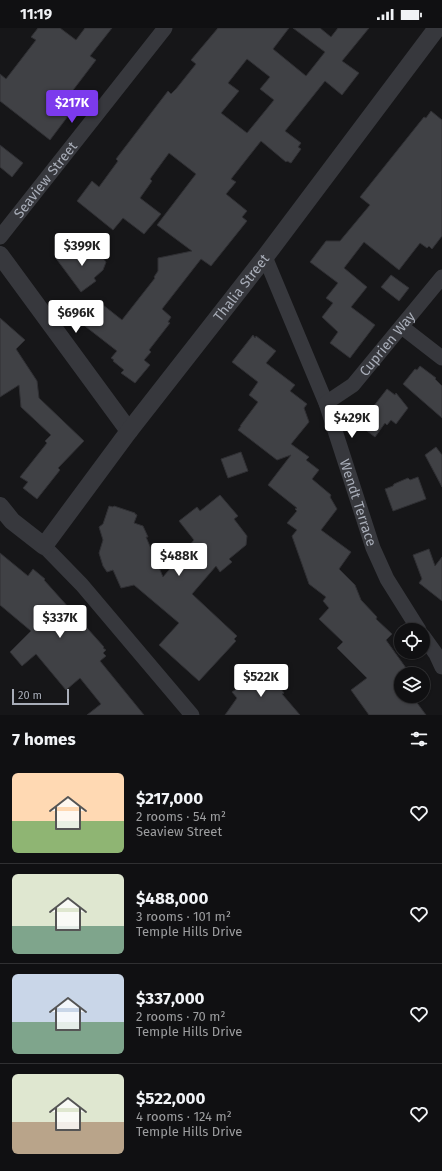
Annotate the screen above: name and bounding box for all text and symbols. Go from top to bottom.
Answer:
text: 11:19 [20,5,52,23]
pin: $217K [44,90,100,124]
text: $217K [55,95,89,110]
street label: Seaview Street [10,138,82,222]
pin: $399K [54,233,110,267]
text: $399K [64,238,100,253]
street label: Thalia Street [210,250,274,325]
pin: $696K [48,300,104,334]
text: $696K [57,305,95,320]
street label: Cuprien Way [356,308,419,380]
pin: $429K [324,405,380,439]
text: $429K [334,410,370,425]
street label: Wendt Terrace [336,457,380,549]
pin: $488K [151,543,207,577]
text: $488K [160,548,198,563]
pin: $337K [32,605,88,639]
text: $337K [43,610,77,625]
map controls [394,623,430,703]
button: locate [394,623,430,659]
pin: $522K [233,664,289,698]
button: layers [394,667,430,703]
text: $522K [243,669,279,684]
scale bar [12,687,69,706]
text: 20 m [18,689,42,702]
icon: filters [408,728,430,750]
text: 7 homes [12,729,76,750]
text: $217,000 [136,788,203,809]
icon: home [44,789,92,837]
icon: heart [408,802,430,824]
text: 2 rooms · 54 m² [136,809,226,824]
text: Seaview Street [136,824,222,839]
text: $488,000 [136,888,208,909]
icon: home [44,890,92,938]
icon: heart [408,903,430,925]
text: 3 rooms · 101 m² [136,909,231,924]
text: Temple Hills Drive [136,924,242,939]
text: $337,000 [136,988,205,1009]
icon: home [44,990,92,1038]
icon: heart [408,1003,430,1025]
text: 2 rooms · 70 m² [136,1009,226,1024]
text: Temple Hills Drive [136,1024,242,1039]
text: $522,000 [136,1088,205,1109]
icon: home [44,1090,92,1138]
icon: heart [408,1103,430,1125]
text: 4 rooms · 124 m² [136,1109,232,1124]
text: Temple Hills Drive [136,1124,242,1139]

